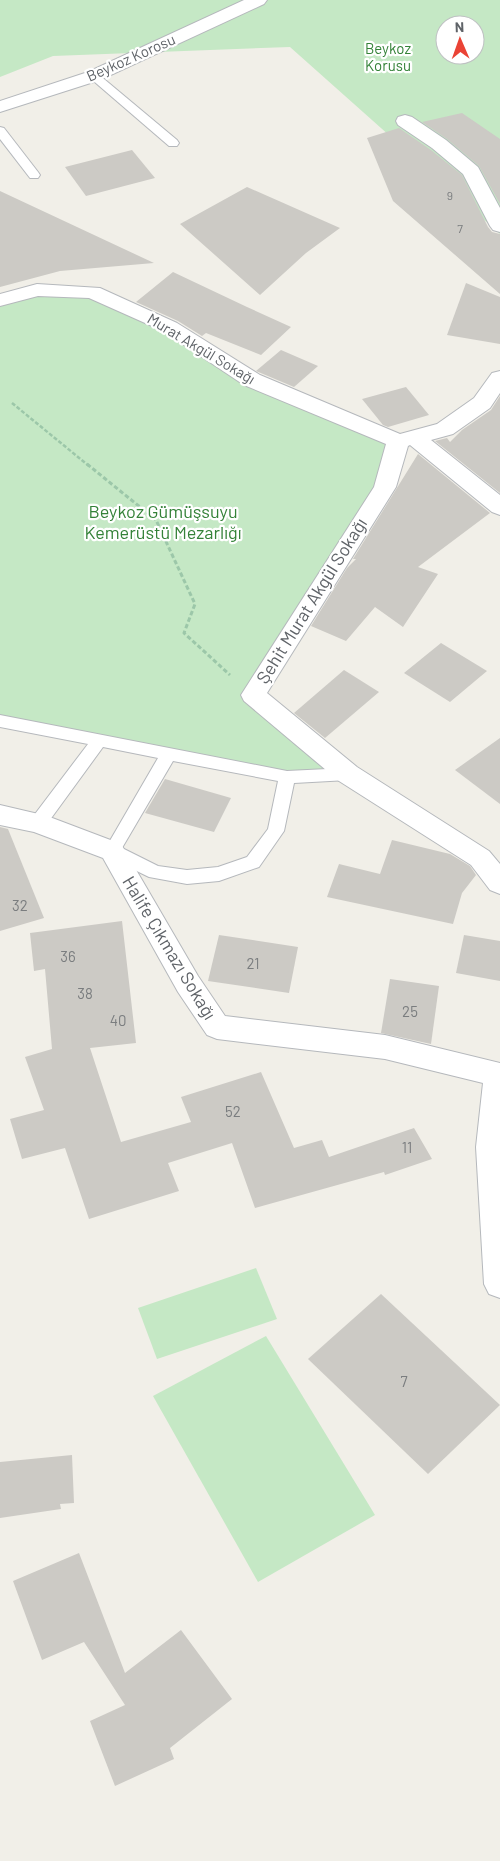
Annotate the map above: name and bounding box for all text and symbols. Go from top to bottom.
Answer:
north arrow [435,15,485,65]
text: N [455,18,464,35]
street label: Beykoz Korosu [83,30,178,85]
park label: Beykoz Korusu [365,39,411,74]
house number: 9 [447,188,453,202]
house number: 7 [457,221,463,235]
street label: Murat Akgül Sokağı [144,309,259,387]
park label: Beykoz Gümüşsuyu Kemerüstü Mezarlığı [84,500,242,543]
street label: Şehit Murat Akgül Sokağı [251,513,371,687]
street label: Halife Çıkmazı Sokağı [118,872,221,1023]
house number: 32 [12,896,28,914]
house number: 36 [60,947,76,965]
house number: 21 [246,954,260,972]
house number: 38 [77,984,93,1002]
house number: 25 [402,1002,418,1020]
house number: 40 [110,1011,126,1029]
house number: 52 [225,1102,241,1120]
house number: 11 [402,1138,412,1156]
house number: 7 [400,1372,408,1390]

